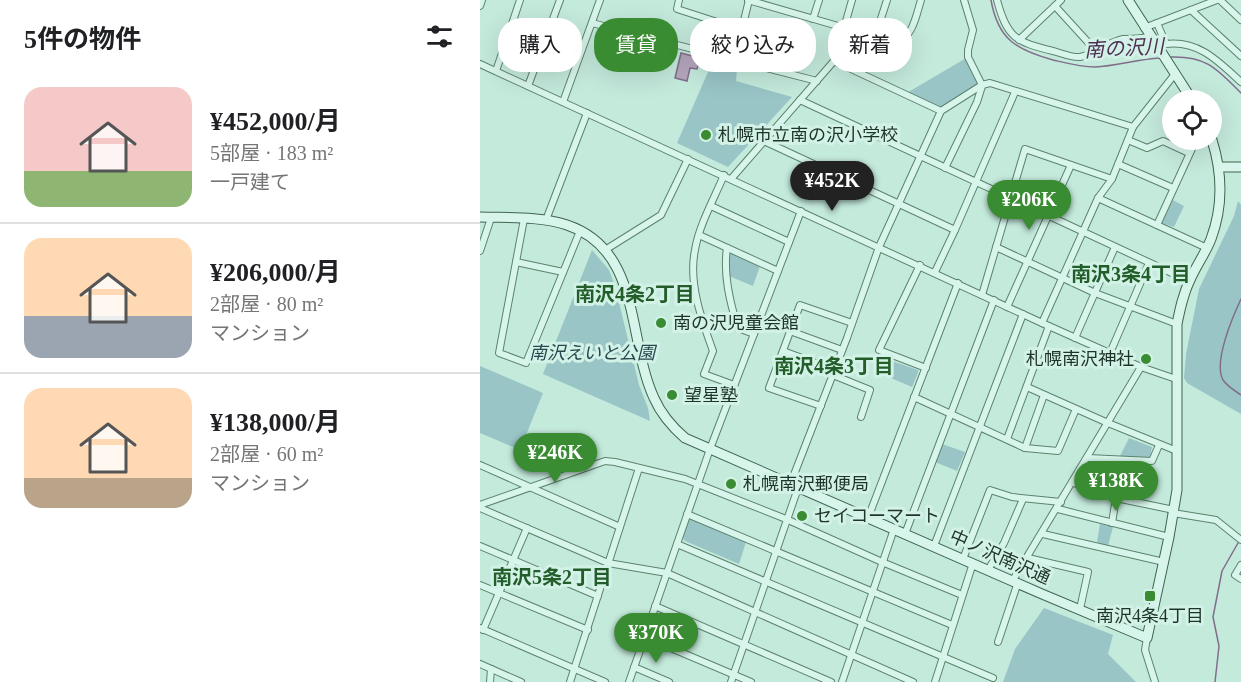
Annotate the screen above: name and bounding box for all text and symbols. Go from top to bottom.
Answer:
chip: 購入 [498,18,582,72]
chip: 賃貸 [594,18,678,72]
chip: 絞り込み [690,18,816,72]
chip: 新着 [828,18,912,72]
icon: filters [423,20,456,53]
text: 5件の物件 [24,25,141,54]
water label: 南の沢川 [1083,35,1167,61]
map controls [1162,90,1222,150]
button: locate [1162,90,1222,150]
text: ¥452,000/月 [210,107,341,136]
icon: home [72,111,144,183]
place label: 札幌市立南の沢小学校 [718,125,898,145]
marker: 札幌市立南の沢小学校 [699,128,713,142]
text: 5部屋 · 183 m² [210,142,333,164]
pin: ¥452K [790,161,874,212]
text: ¥452K [804,169,860,191]
text: 一戸建て [210,171,290,193]
pin: ¥206K [987,180,1071,231]
text: ¥206K [1001,188,1057,210]
text: ¥206,000/月 [210,258,341,287]
icon: home [72,262,144,334]
district label: 南沢3条4丁目 [1071,263,1191,285]
district label: 南沢4条2丁目 [575,283,695,305]
text: 2部屋 · 80 m² [210,293,323,315]
place label: 南の沢児童会館 [673,313,799,333]
marker: 南の沢児童会館 [654,316,668,330]
text: マンション [210,322,310,344]
park label: 南沢えいと公園 [529,343,658,363]
place label: 札幌南沢神社 [1026,349,1134,369]
marker: 札幌南沢神社 [1139,352,1153,366]
district label: 南沢4条3丁目 [774,355,894,377]
place label: 望星塾 [684,385,738,405]
marker: 望星塾 [665,388,679,402]
text: ¥138,000/月 [210,408,341,437]
icon: home [72,412,144,484]
pin: ¥246K [513,433,597,484]
text: ¥246K [527,441,583,463]
text: 2部屋 · 60 m² [210,443,323,465]
pin: ¥138K [1074,461,1158,512]
text: ¥138K [1088,469,1144,491]
text: マンション [210,472,310,494]
place label: 札幌南沢郵便局 [743,474,869,494]
marker: 札幌南沢郵便局 [724,477,738,491]
place label: セイコーマート [814,506,940,526]
marker: セイコーマート [795,509,809,523]
street label: 中ノ沢南沢通 [947,526,1053,588]
district label: 南沢5条2丁目 [492,566,612,588]
marker: 南沢4条4丁目 [1143,589,1157,603]
place label: 南沢4条4丁目 [1096,606,1204,626]
pin: ¥370K [614,613,698,664]
text: ¥370K [628,621,684,643]

